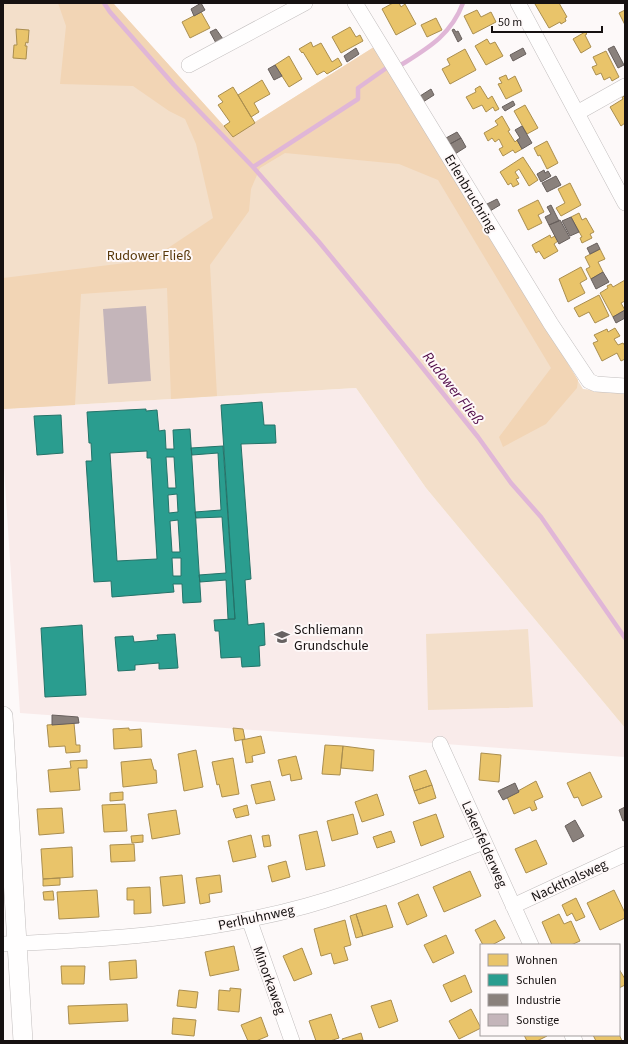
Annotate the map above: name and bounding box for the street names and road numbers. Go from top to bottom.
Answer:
street label: Erlenbruchring [439,151,501,236]
street label: Lakenfelderweg [456,798,512,891]
street label: Nackthalsweg [528,855,611,907]
street label: Perlhuhnweg [216,900,296,936]
street label: Minorkaweg [247,943,291,1017]

